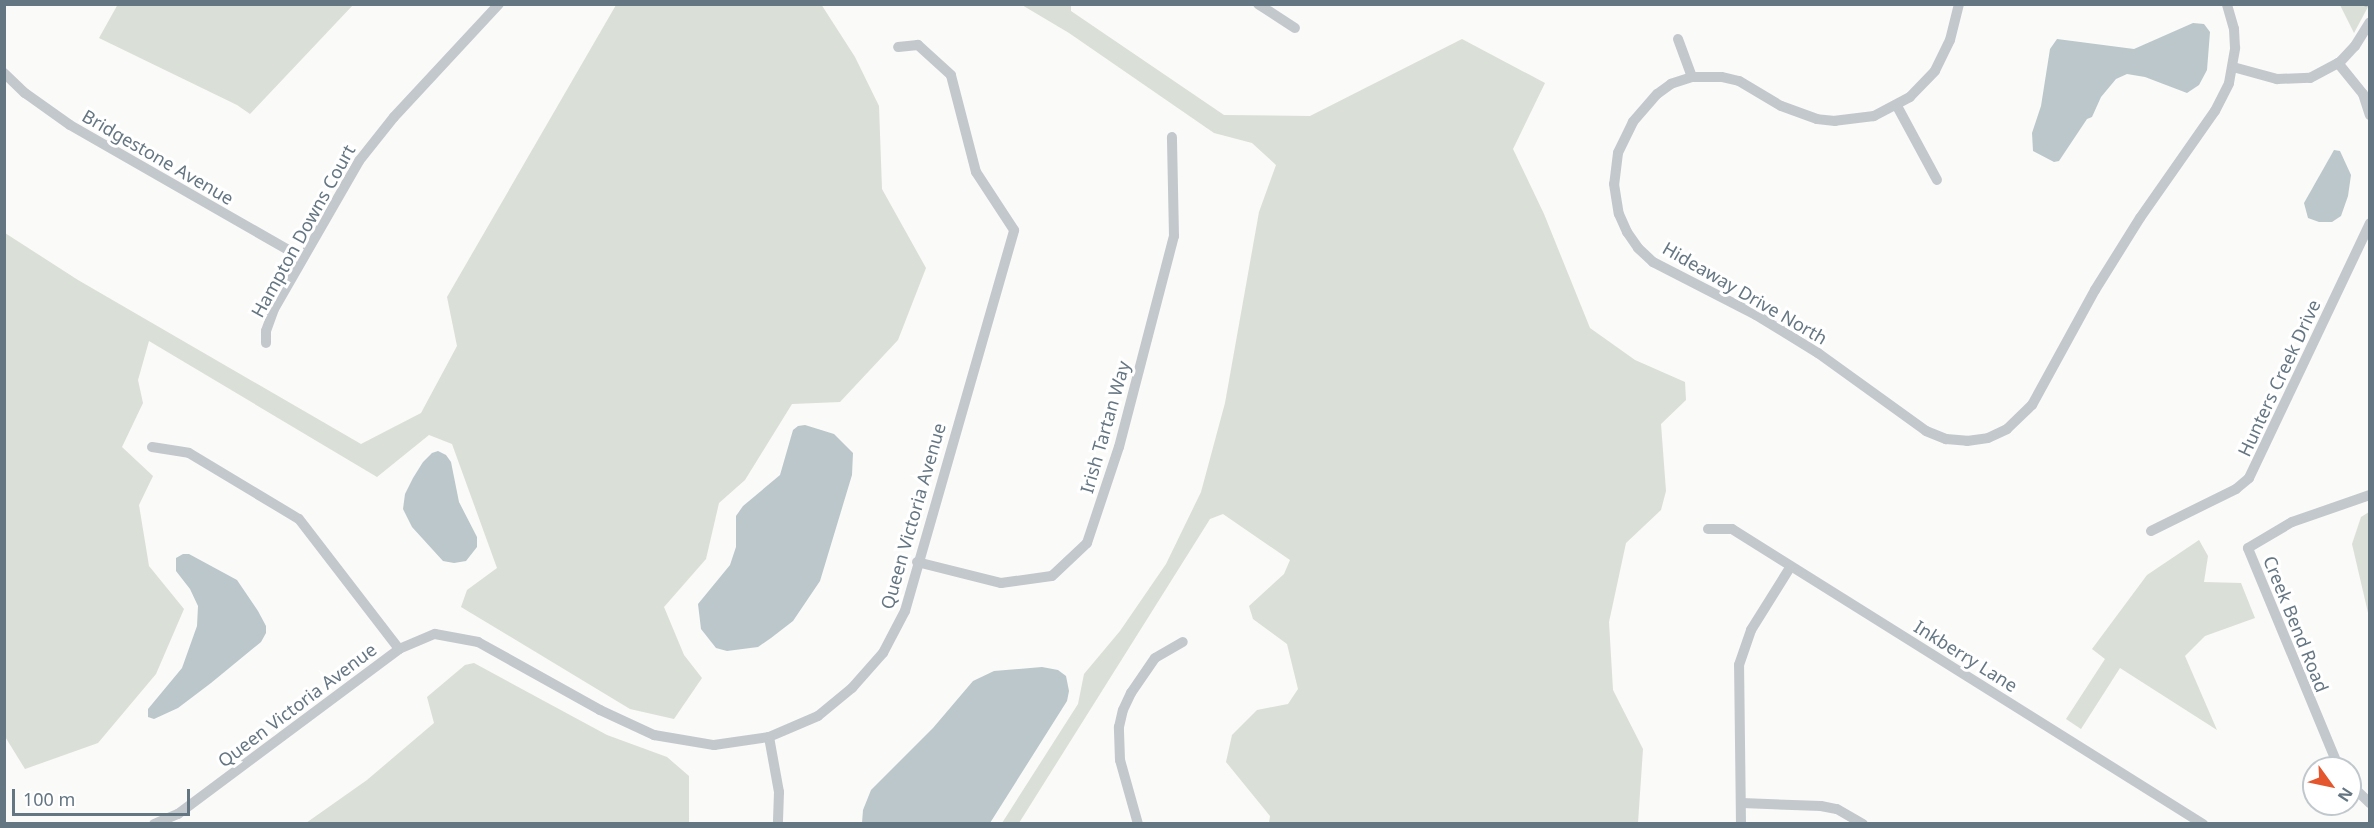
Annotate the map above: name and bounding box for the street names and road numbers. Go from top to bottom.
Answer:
street label: Bridgestone Avenue [78,105,238,209]
street label: Hampton Downs Court [247,141,359,321]
street label: Hideaway Drive North [1659,237,1831,349]
street label: Hunters Creek Drive [2233,296,2325,460]
street label: Irish Tartan Way [1076,358,1134,496]
street label: Queen Victoria Avenue [876,420,950,612]
street label: Creek Bend Road [2259,553,2333,695]
street label: Inkberry Lane [1910,616,2022,696]
street label: Queen Victoria Avenue [214,638,380,772]

